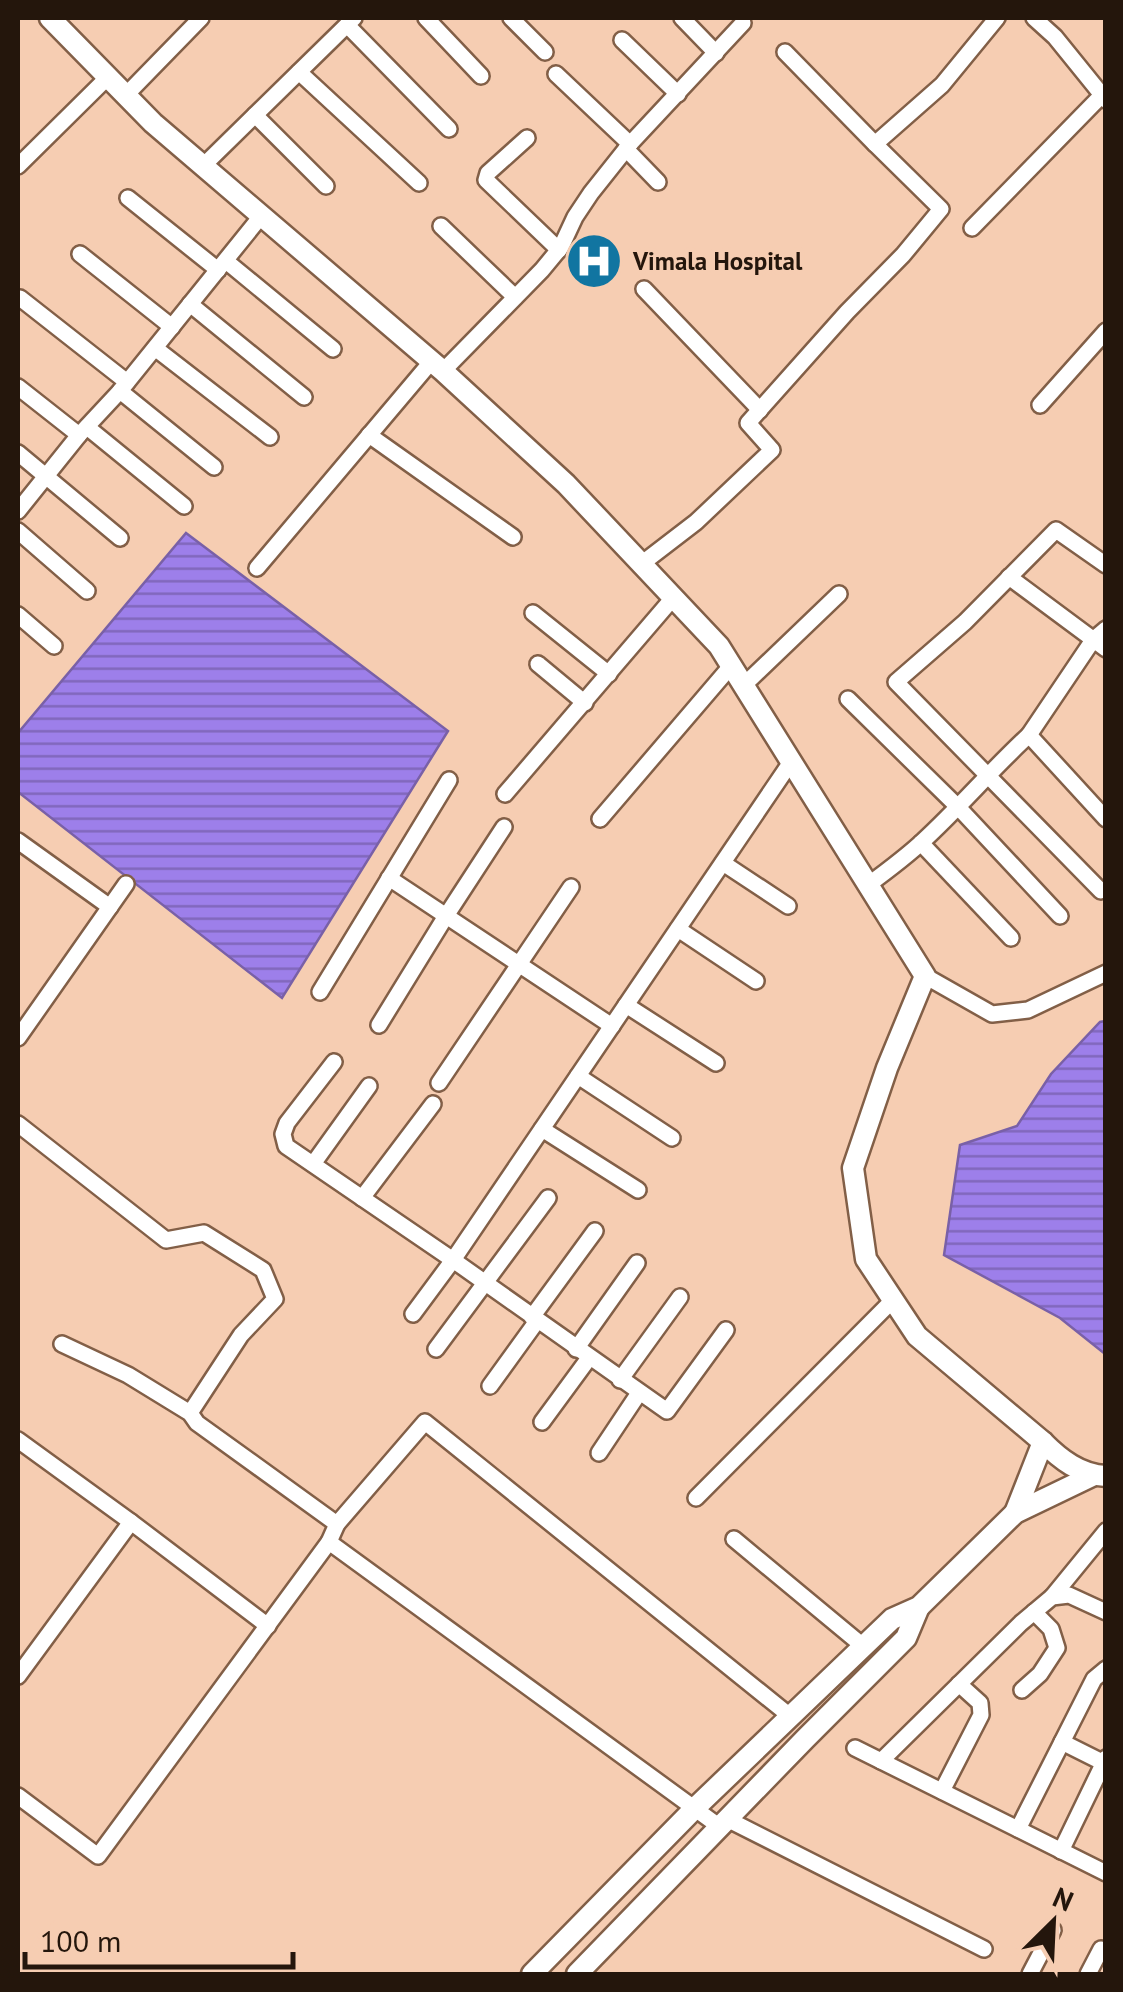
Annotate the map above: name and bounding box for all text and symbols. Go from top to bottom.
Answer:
hospital icon: Vimala Hospital [564,231,624,291]
place label: Vimala Hospital [632,245,803,277]
north arrow [1003,1872,1103,1972]
text: N [1047,1878,1079,1919]
scale bar [25,1907,292,1969]
text: 100 m [40,1921,121,1960]

